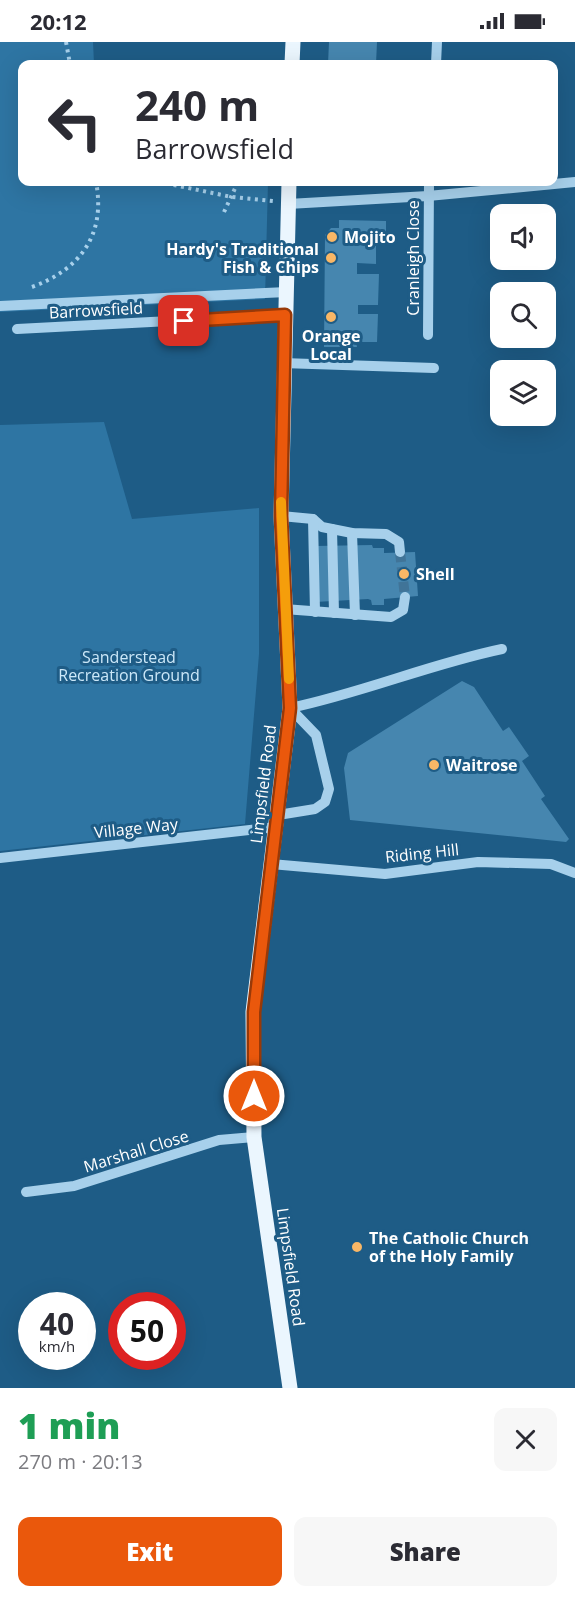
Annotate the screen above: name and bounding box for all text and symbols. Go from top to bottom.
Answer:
text: 20:12 [30,6,87,36]
text: 240 m [135,76,259,133]
icon: left [36,84,114,162]
text: Barrowsfield [135,130,294,167]
street label: Cranleigh Close [402,200,424,316]
map controls [490,204,556,426]
button: sound [490,204,556,270]
place label: Mojito [344,226,396,248]
marker: Mojito [325,230,339,244]
place label: Hardy's Traditional Fish & Chips [166,238,319,278]
marker: Hardy's Traditional Fish & Chips [324,251,338,265]
button: search [490,282,556,348]
pin [158,295,209,346]
street label: Barrowsfield [48,297,144,323]
icon: arrive [167,304,200,337]
marker: Orange Local [324,310,338,324]
place label: Orange Local [302,325,360,365]
button: layers [490,360,556,426]
place label: Shell [416,563,455,585]
marker: Shell [397,567,411,581]
park label: Sanderstead Recreation Ground [58,646,200,686]
street label: Limpsfield Road [245,724,281,844]
place label: Waitrose [446,754,518,776]
marker: Waitrose [427,758,441,772]
street label: Village Way [93,813,180,843]
street label: Riding Hill [384,838,460,868]
position arrow [222,1064,286,1128]
street label: Marshall Close [81,1125,191,1177]
street label: Limpsfield Road [272,1206,310,1328]
place label: The Catholic Church of the Holy Family [369,1227,529,1267]
marker: The Catholic Church of the Holy Family [350,1240,364,1254]
speed limit sign: 50 [108,1292,186,1370]
text: 40 [40,1303,74,1344]
text: km/h [39,1336,75,1356]
text: 1 min [18,1401,120,1450]
button: close [494,1408,557,1471]
text: 270 m · 20:13 [18,1448,143,1475]
button: Exit [18,1517,282,1586]
button: Share [294,1517,557,1586]

